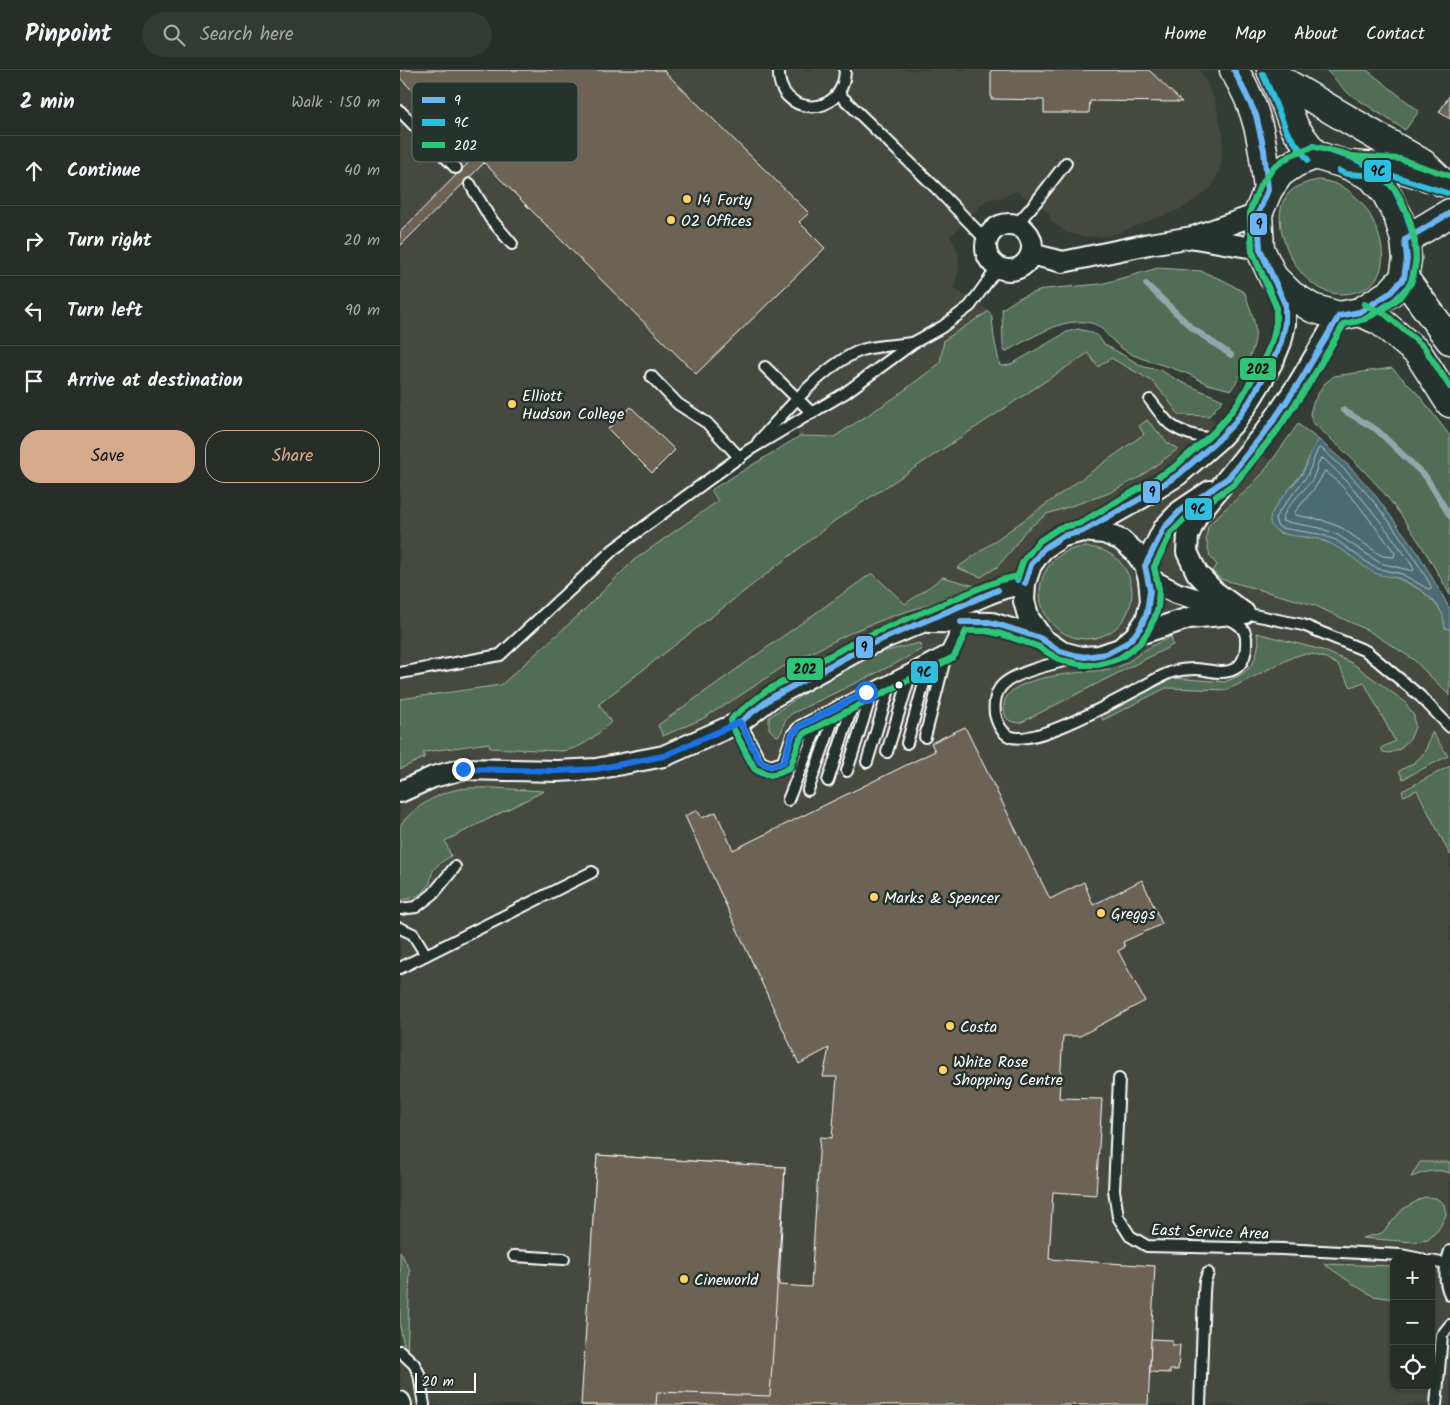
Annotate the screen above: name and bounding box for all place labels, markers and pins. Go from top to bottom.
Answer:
place label: 14 Forty [697,188,752,213]
marker: 14 Forty [681,193,693,205]
place label: O2 Offices [681,209,752,234]
marker: O2 Offices [665,214,677,226]
place label: Elliott Hudson College [522,384,624,427]
marker: Elliott Hudson College [506,398,518,410]
unlabelled marker [894,680,904,690]
place label: Marks & Spencer [884,886,1001,911]
marker: Marks & Spencer [868,891,880,903]
place label: Greggs [1111,902,1155,927]
marker: Greggs [1095,907,1107,919]
place label: Costa [960,1015,997,1040]
marker: Costa [944,1020,956,1032]
place label: White Rose Shopping Centre [953,1050,1063,1093]
marker: White Rose Shopping Centre [937,1064,949,1076]
place label: Cineworld [694,1268,759,1293]
marker: Cineworld [678,1273,690,1285]

